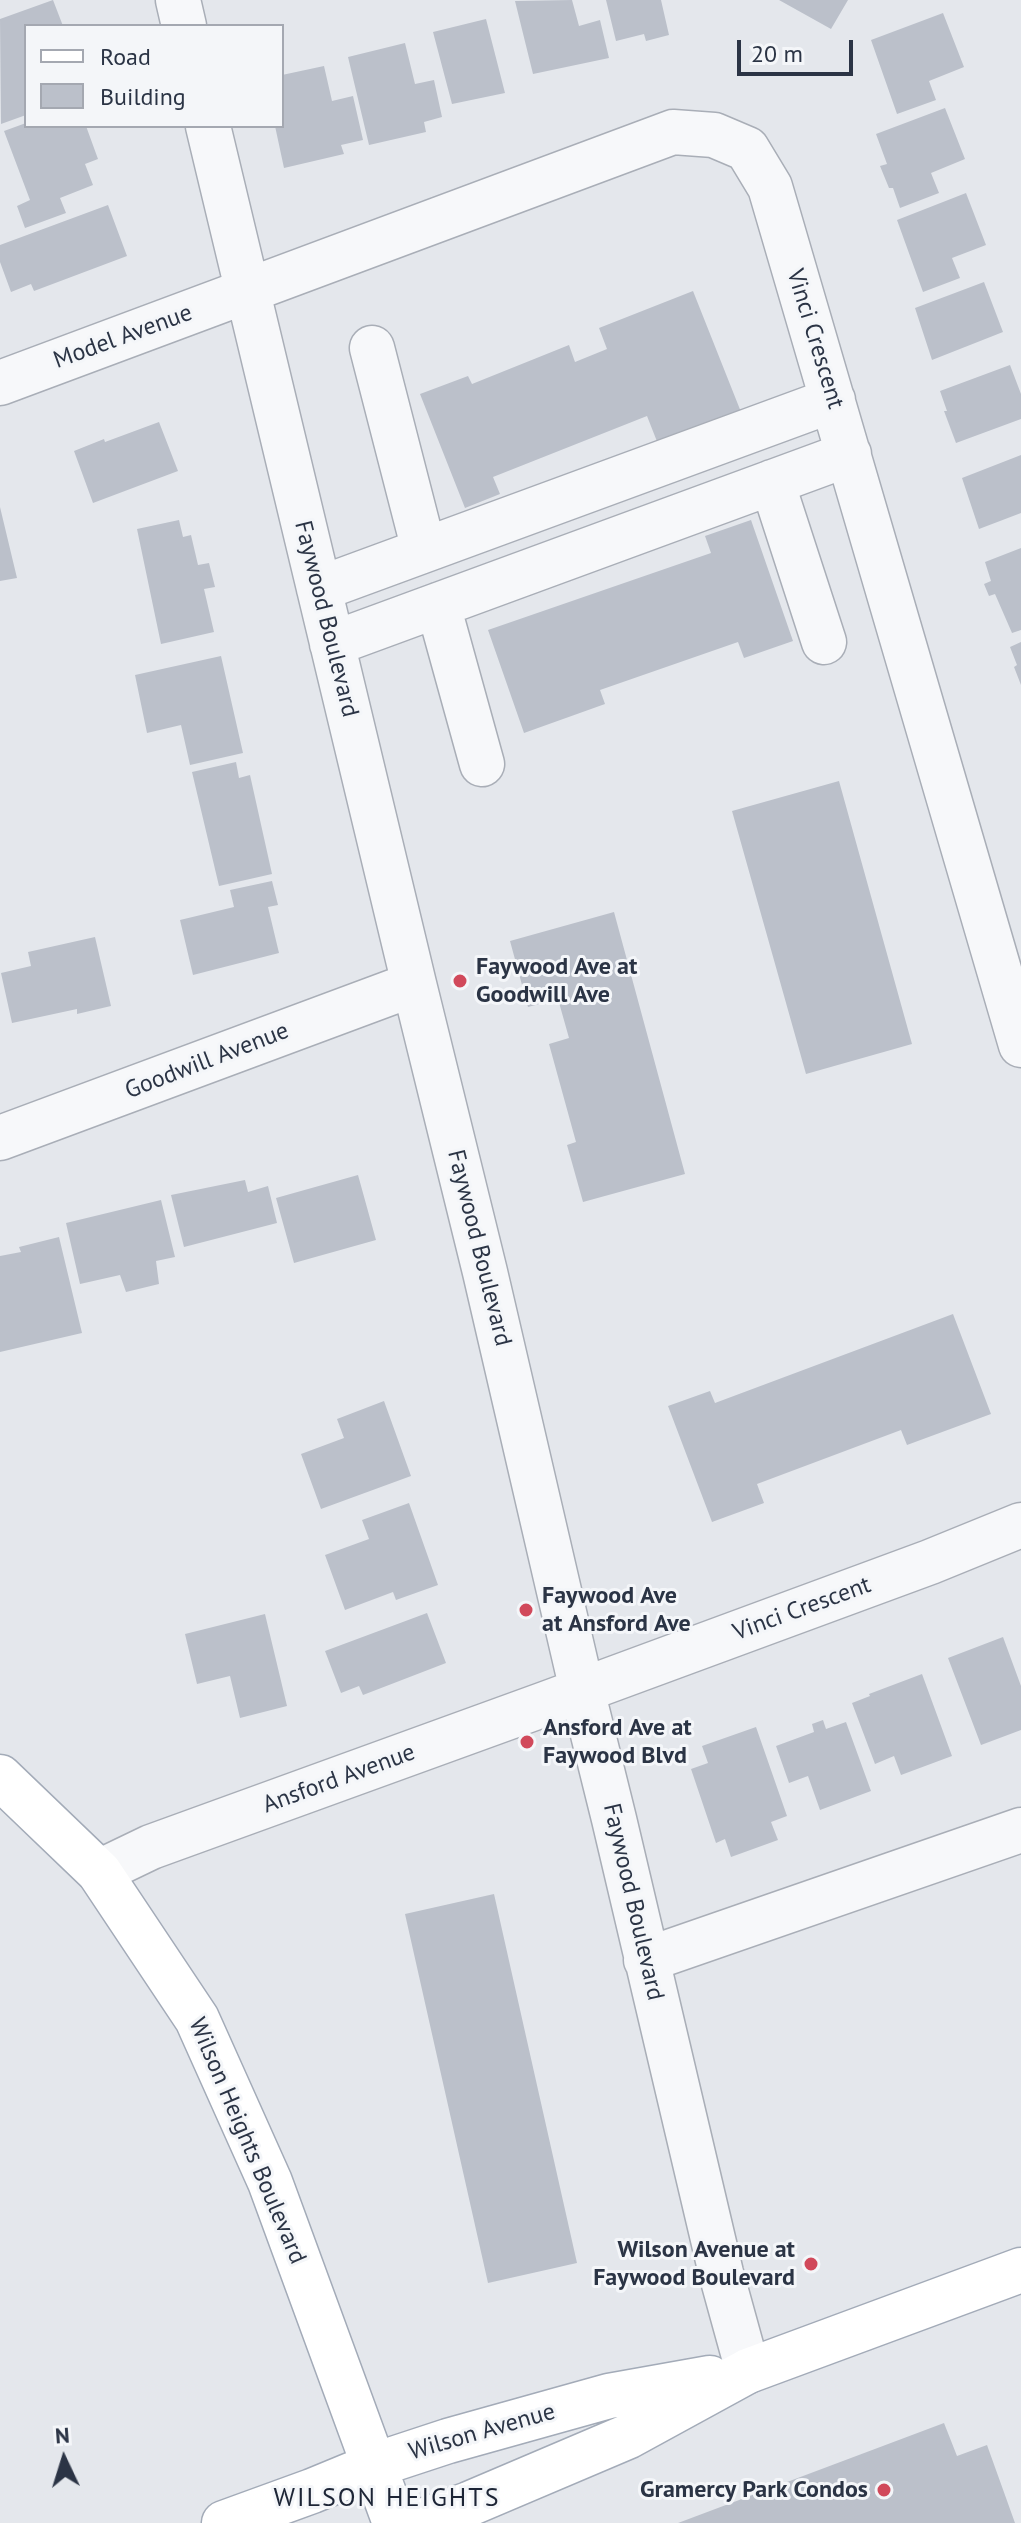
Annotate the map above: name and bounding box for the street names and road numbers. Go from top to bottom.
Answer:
street label: Vinci Crescent [780,266,850,412]
street label: Model Avenue [50,299,196,375]
street label: Faywood Boulevard [288,518,364,720]
street label: Goodwill Avenue [121,1017,293,1105]
street label: Faywood Boulevard [441,1147,517,1349]
street label: Vinci Crescent [729,1571,875,1647]
street label: Ansford Avenue [259,1738,419,1820]
street label: Faywood Boulevard [596,1801,670,2003]
street label: Wilson Heights Boulevard [182,2014,312,2268]
street label: Wilson Avenue [406,2397,558,2467]

